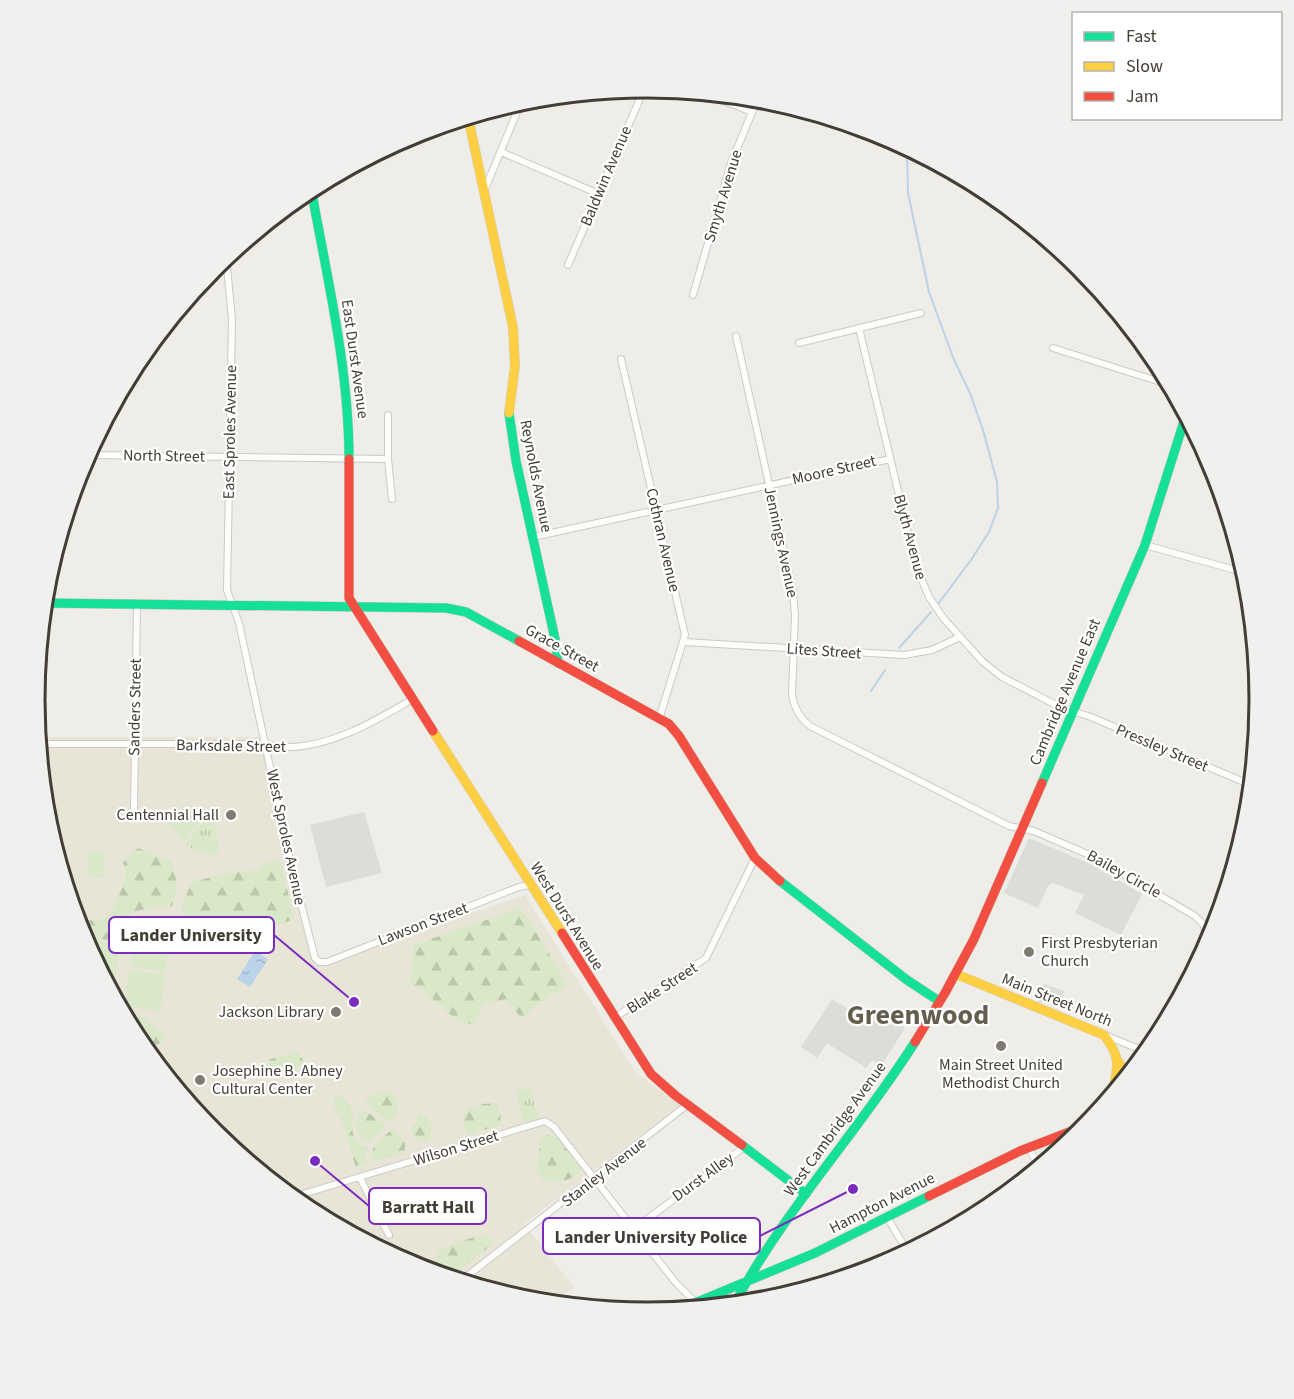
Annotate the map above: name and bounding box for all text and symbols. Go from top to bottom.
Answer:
legend [1072,12,1282,120]
text: Fast [1126,24,1157,49]
text: Slow [1126,54,1163,79]
text: Jam [1126,84,1159,109]
street label: Baldwin Avenue [575,122,637,230]
street label: Smyth Avenue [698,147,748,245]
street label: East Durst Avenue [336,298,374,420]
street label: East Sproles Avenue [218,365,242,499]
street label: Reynolds Avenue [514,418,558,534]
street label: North Street [123,444,206,468]
street label: Moore Street [790,450,879,490]
street label: Jennings Avenue [758,484,804,600]
street label: Cothran Avenue [640,486,686,594]
street label: Blyth Avenue [888,492,932,582]
street label: Cambridge Avenue East [1024,615,1106,769]
street label: Grace Street [521,619,603,678]
street label: Lites Street [786,637,863,665]
street label: Sanders Street [123,657,147,756]
street label: Pressley Street [1112,719,1212,778]
street label: Barksdale Street [176,734,287,758]
street label: West Sproles Avenue [261,767,311,907]
place label: Centennial Hall [117,804,219,826]
marker: Centennial Hall [224,808,238,822]
street label: Bailey Circle [1083,845,1165,904]
street label: West Durst Avenue [525,858,609,974]
street label: Lawson Street [375,897,472,951]
callout: Lander University [109,917,274,953]
text: Lander University [120,923,262,948]
place label: First Presbyterian Church [1041,932,1158,972]
marker: First Presbyterian Church [1022,945,1036,959]
street label: Blake Street [622,957,702,1019]
street label: Main Street North [998,968,1116,1032]
district label: Greenwood [847,995,989,1035]
place label: Jackson Library [219,1001,325,1023]
marker: Jackson Library [329,1005,343,1019]
marker: Main Street United Methodist Church [994,1039,1008,1053]
place label: Main Street United Methodist Church [939,1054,1063,1094]
street label: West Cambridge Avenue [779,1057,891,1201]
place label: Josephine B. Abney Cultural Center [212,1060,343,1100]
marker: Josephine B. Abney Cultural Center [193,1073,207,1087]
street label: Wilson Street [411,1124,502,1171]
street label: Stanley Avenue [557,1132,651,1212]
street label: Durst Alley [668,1147,739,1207]
street label: Hampton Avenue [826,1167,938,1239]
callout: Barratt Hall [369,1188,486,1224]
text: Barratt Hall [382,1195,474,1220]
callout: Lander University Police [543,1218,760,1254]
text: Lander University Police [555,1225,747,1250]

